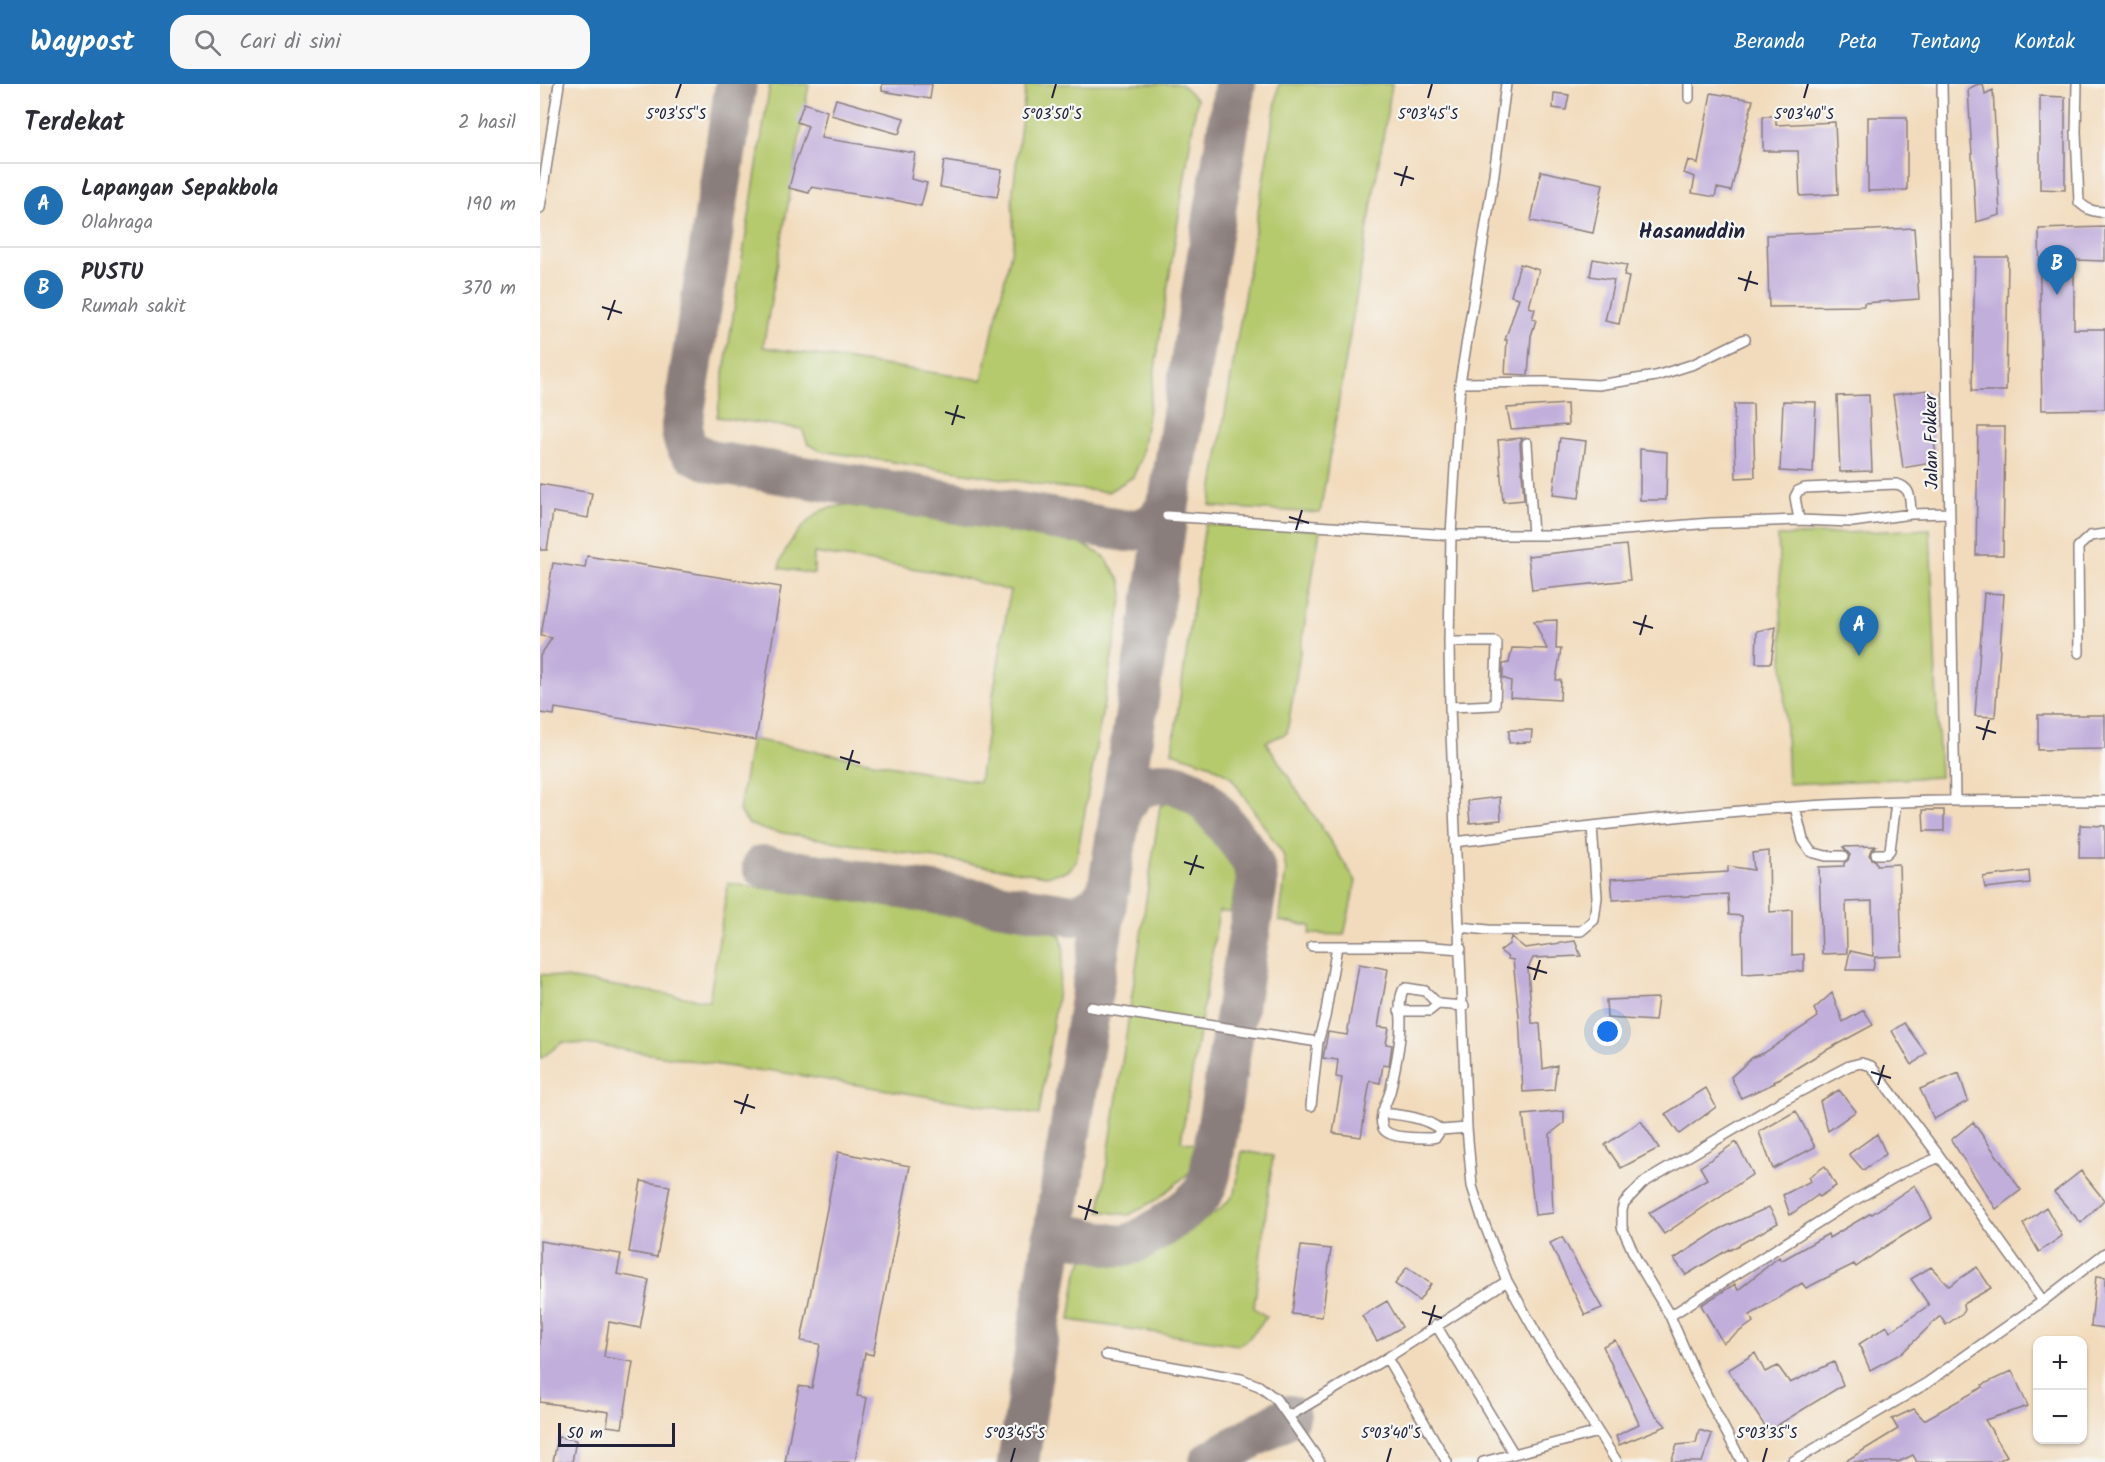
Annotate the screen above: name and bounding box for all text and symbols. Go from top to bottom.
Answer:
search box [170,15,590,69]
text: Waypost [30,20,134,65]
text: Cari di sini [239,25,341,60]
icon: search [191,26,224,59]
text: Beranda [1734,26,1805,59]
text: Peta [1838,26,1877,59]
text: Tentang [1910,26,1981,59]
text: Kontak [2014,26,2075,59]
text: Terdekat [24,102,125,144]
text: 5°03'55"S [646,103,706,127]
text: 5°03'50"S [1022,103,1082,127]
text: 5°03'45"S [1398,103,1458,127]
text: 5°03'40"S [1774,103,1834,127]
text: 2 hasil [458,107,516,139]
text: Lapangan Sepakbola [81,172,278,207]
text: A [37,189,50,221]
text: 190 m [466,189,516,221]
text: Olahraga [81,207,153,239]
district label: Hasanuddin [1639,216,1745,249]
pin: B [2038,246,2077,295]
text: PUSTU [81,256,143,291]
text: B [37,273,50,305]
text: 370 m [461,273,516,305]
text: Rumah sakit [81,291,186,323]
street label: Jalan Fokker [1917,393,1948,490]
pin: A [1840,606,1878,656]
your location [1593,1017,1622,1046]
map controls [2033,1336,2087,1444]
button: + [2033,1336,2087,1390]
button: − [2033,1390,2087,1444]
scale bar [558,1420,675,1448]
text: 50 m [567,1421,603,1446]
text: 5°03'45"S [985,1422,1045,1446]
text: 5°03'40"S [1361,1422,1421,1446]
text: 5°03'35"S [1737,1422,1797,1446]

